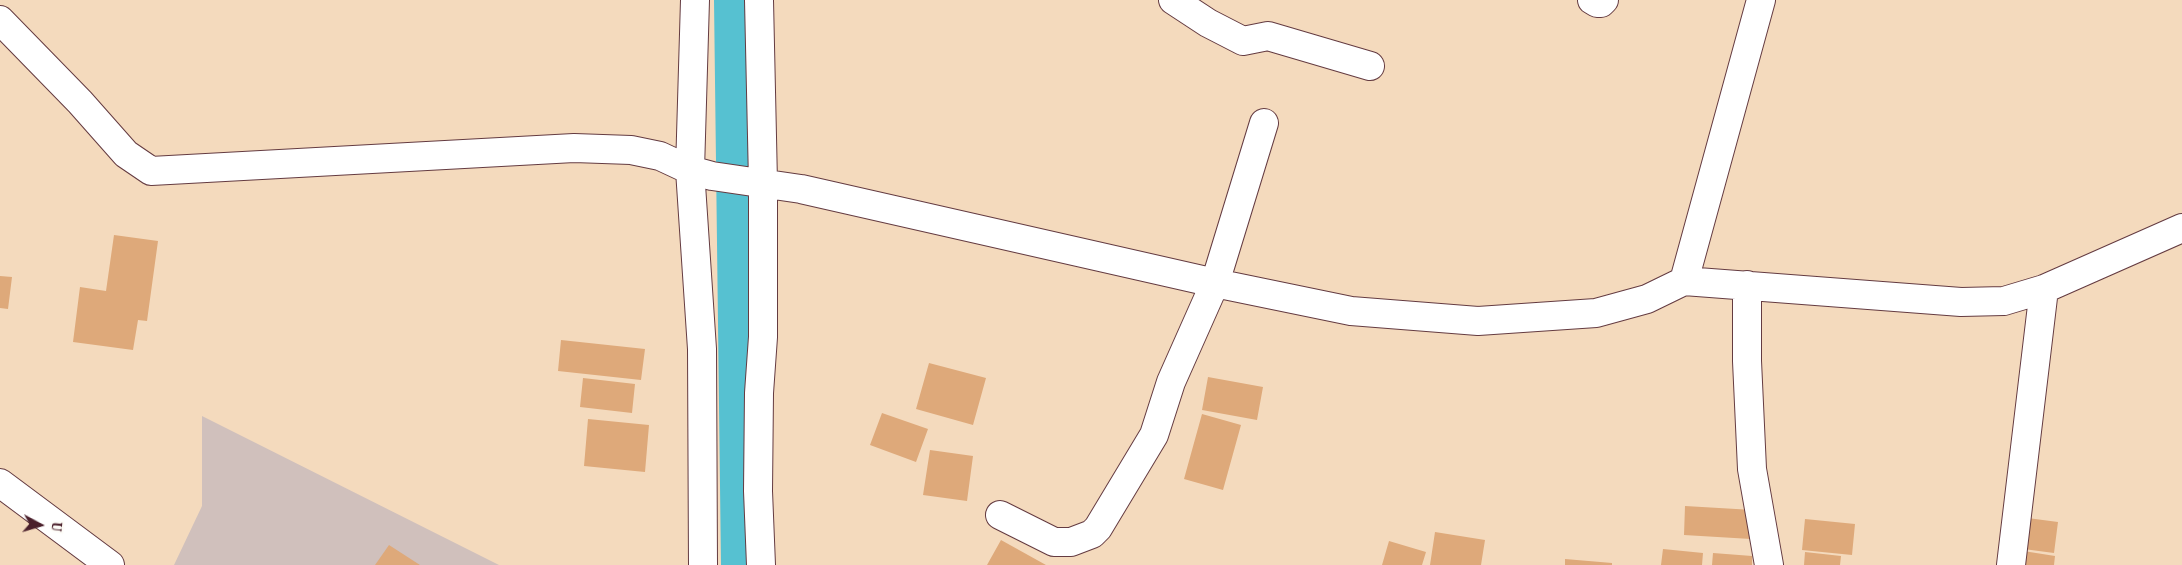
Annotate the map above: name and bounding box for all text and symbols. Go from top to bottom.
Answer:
north arrow [15,500,65,550]
text: U [45,521,65,532]

